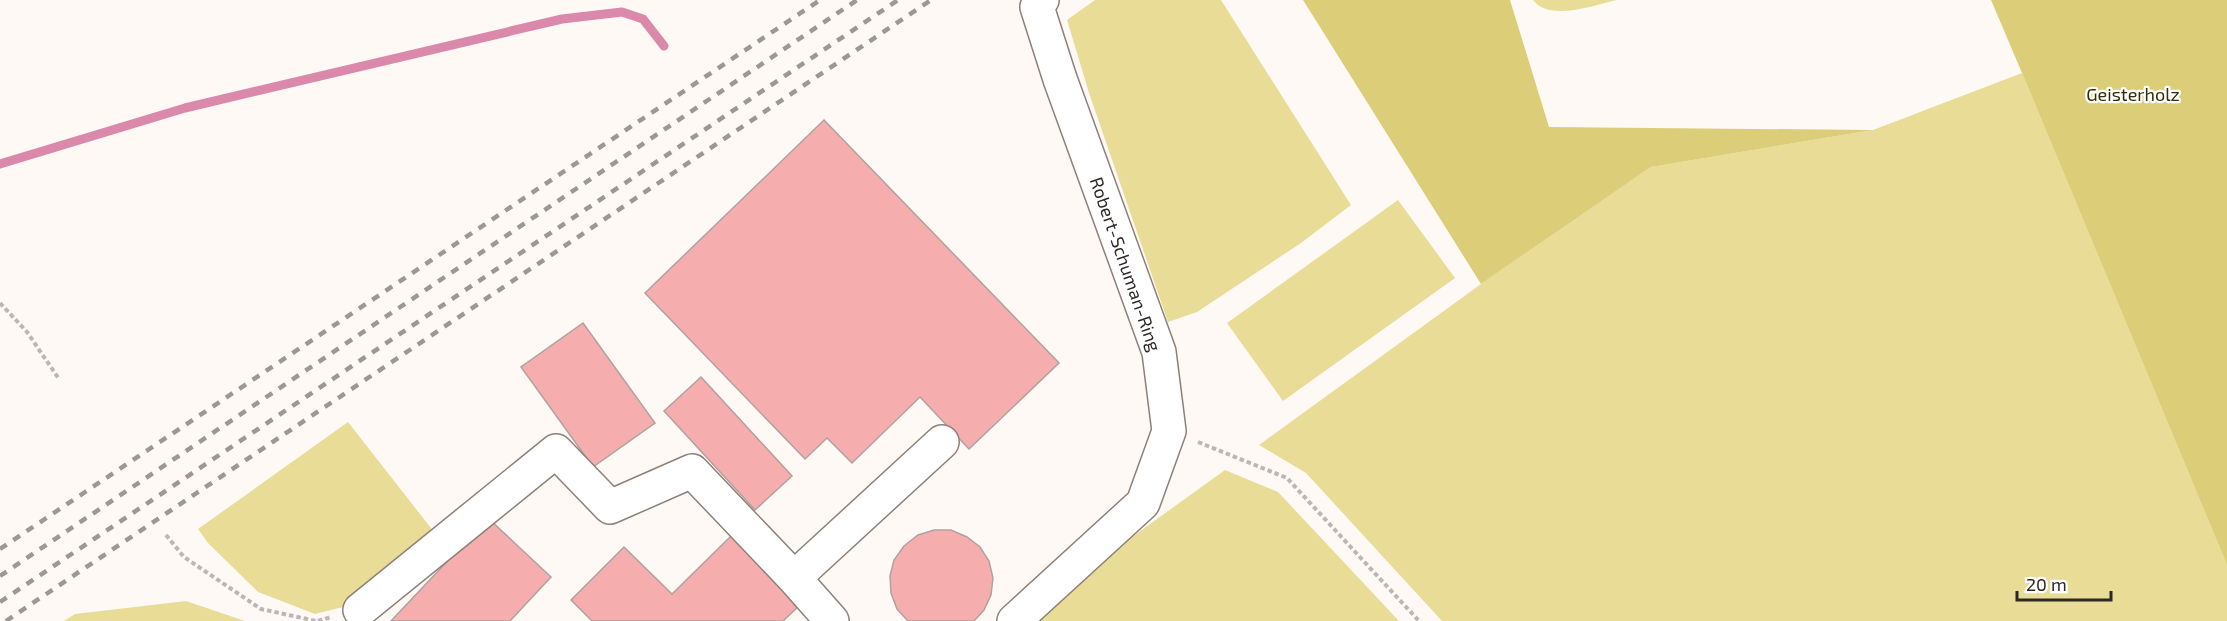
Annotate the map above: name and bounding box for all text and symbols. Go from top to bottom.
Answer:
park label: Geisterholz [2086,83,2180,105]
street label: Robert-Schuman-Ring [1086,174,1166,354]
scale bar [2017,564,2112,602]
text: 20 m [2026,573,2067,595]

